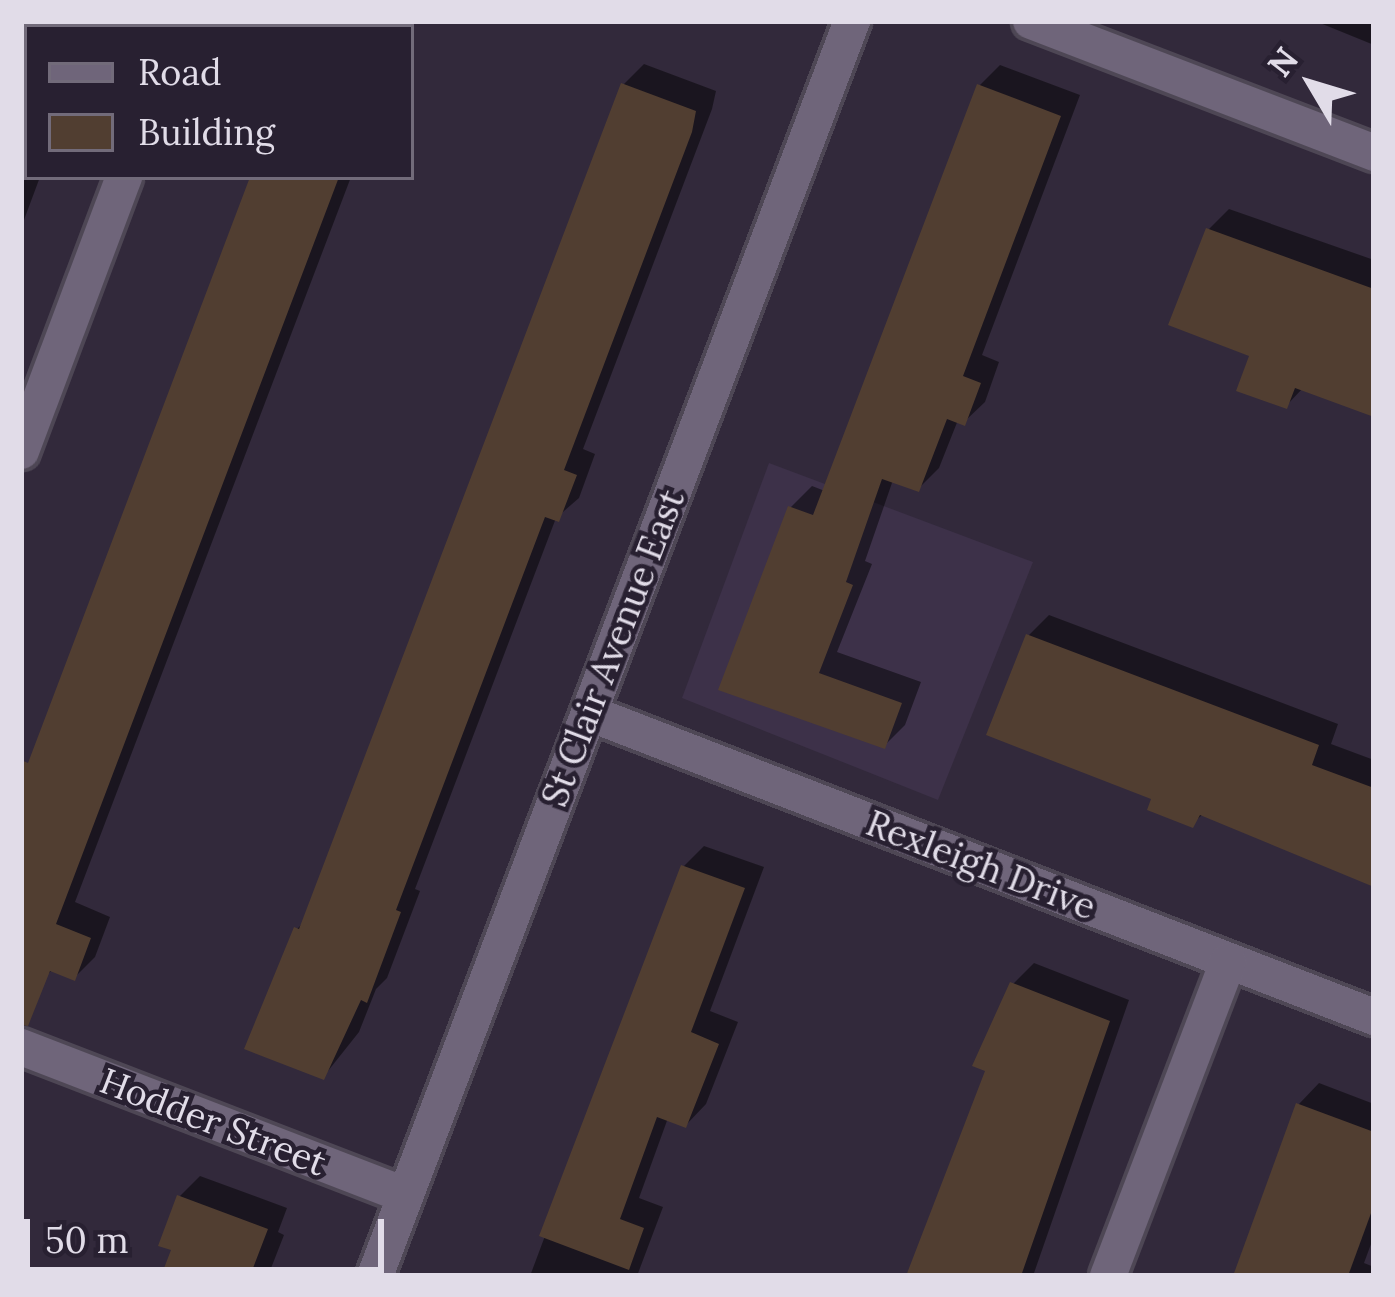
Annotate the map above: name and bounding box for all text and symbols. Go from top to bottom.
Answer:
legend [24,24,414,180]
north arrow [1251,24,1371,144]
text: N [1258,39,1307,85]
text: Road [138,49,222,95]
text: Building [138,109,275,155]
street label: St Clair Avenue East [533,484,693,812]
street label: Rexleigh Drive [860,801,1102,929]
street label: Hodder Street [94,1059,332,1185]
scale bar [30,1195,390,1269]
text: 50 m [45,1217,129,1263]

